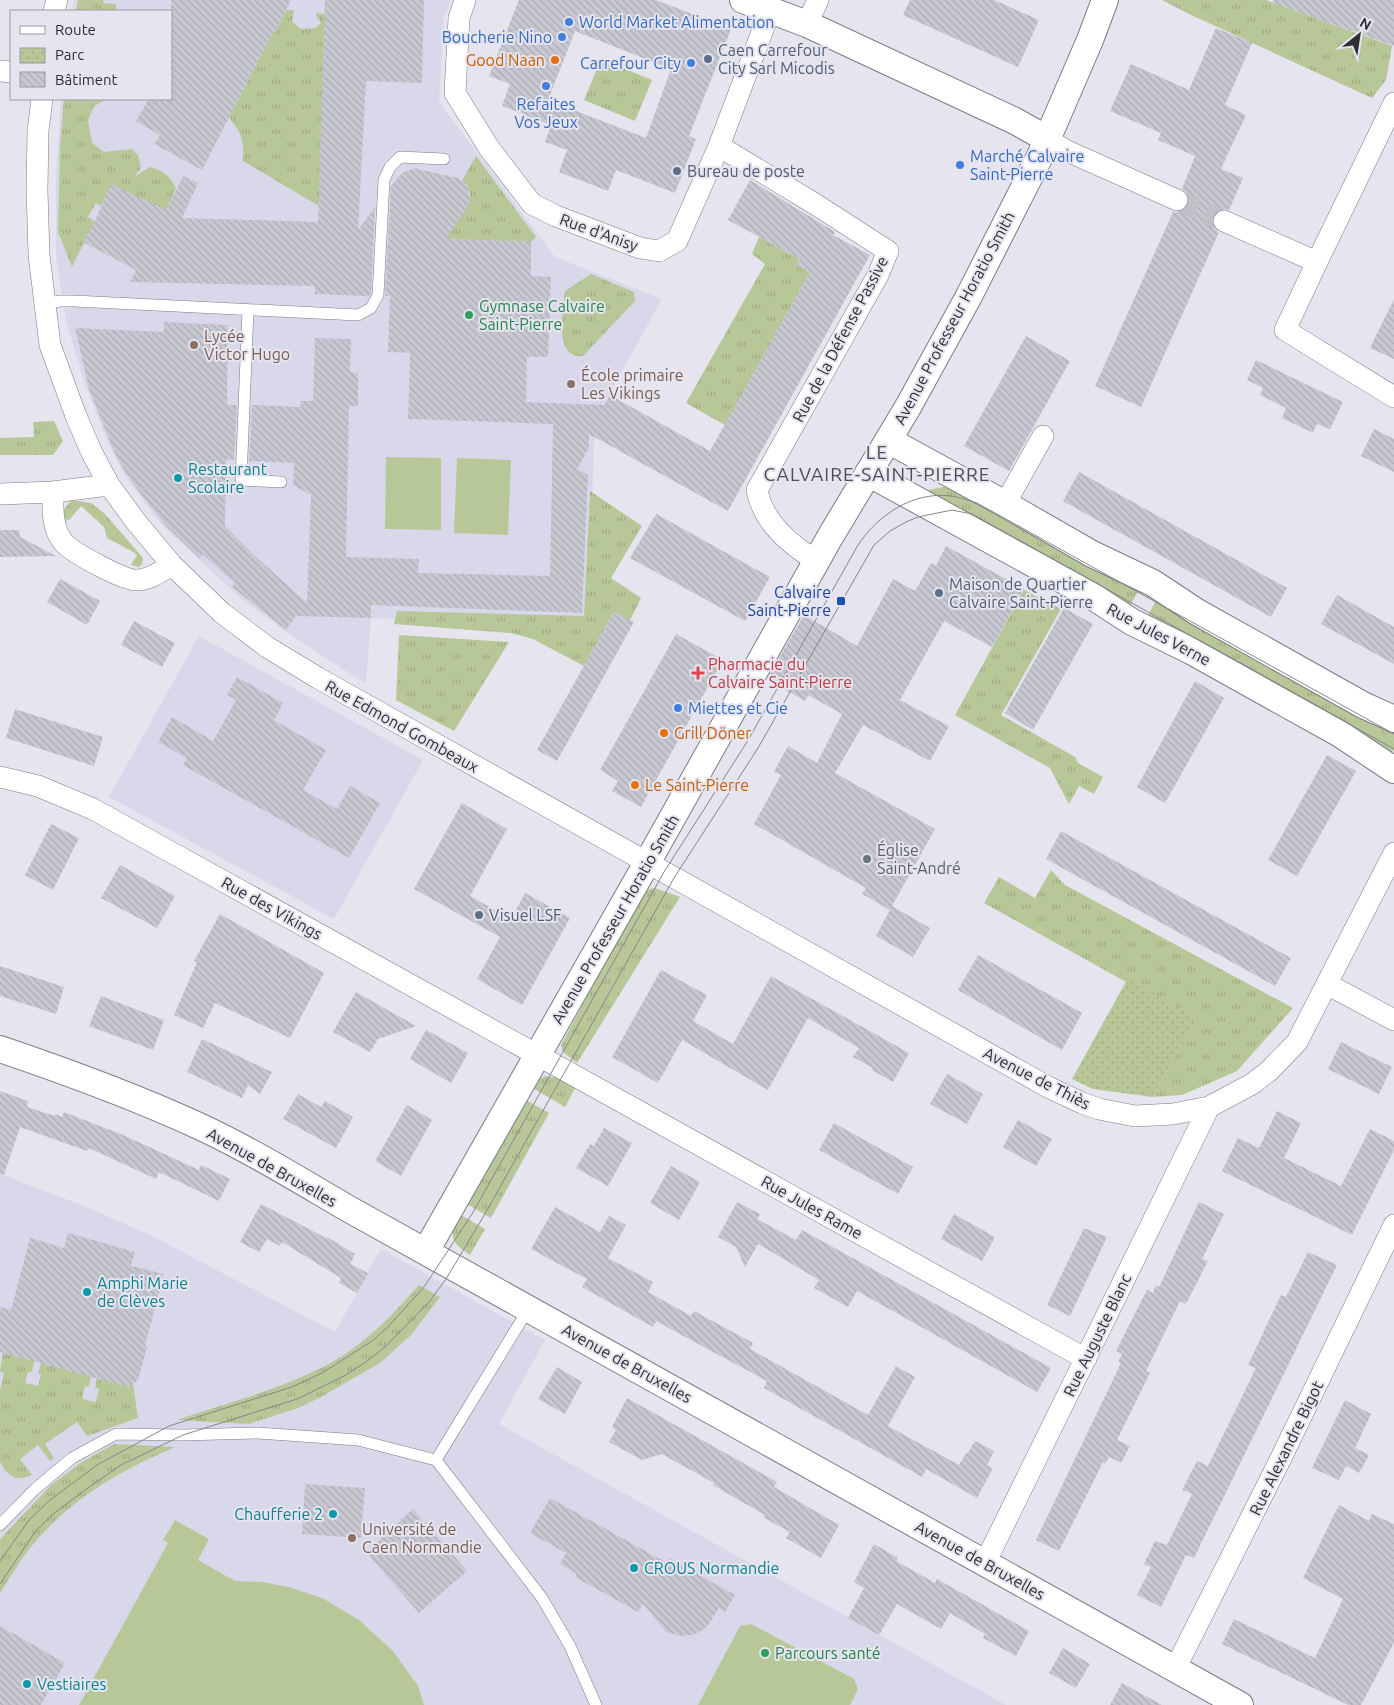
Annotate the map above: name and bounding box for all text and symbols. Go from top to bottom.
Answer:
legend [10,10,172,100]
north arrow [1334,10,1384,60]
place label: World Market Alimentation [579,13,774,31]
text: N [1357,14,1374,33]
marker: World Market Alimentation [563,16,575,28]
text: Route [55,21,96,38]
place label: Boucherie Nino [442,28,552,46]
marker: Boucherie Nino [556,31,568,43]
place label: Caen Carrefour City Sarl Micodis [718,41,835,77]
text: Parc [55,46,84,63]
place label: Good Naan [466,51,545,69]
marker: Caen Carrefour City Sarl Micodis [702,53,714,65]
marker: Good Naan [549,54,561,66]
place label: Carrefour City [580,54,681,72]
marker: Carrefour City [685,57,697,69]
text: Bâtiment [55,71,118,88]
marker: Refaites Vos Jeux [540,80,552,92]
place label: Refaites Vos Jeux [514,95,578,131]
place label: Marché Calvaire Saint-Pierre [970,147,1084,183]
marker: Marché Calvaire Saint-Pierre [954,159,966,171]
place label: Bureau de poste [687,162,805,180]
marker: Bureau de poste [671,165,683,177]
street label: Avenue Professeur Horatio Smith [890,208,1018,428]
street label: Rue d'Anisy [557,210,641,255]
street label: Rue de la Défense Passive [789,253,891,425]
place label: Gymnase Calvaire Saint-Pierre [479,297,605,333]
marker: Gymnase Calvaire Saint-Pierre [463,309,475,321]
place label: Lycée Victor Hugo [204,327,290,363]
marker: Lycée Victor Hugo [188,339,200,351]
place label: École primaire Les Vikings [581,364,684,402]
marker: École primaire Les Vikings [565,378,577,390]
district label: LE CALVAIRE-SAINT-PIERRE [763,441,991,485]
place label: Restaurant Scolaire [188,460,268,496]
marker: Restaurant Scolaire [172,472,184,484]
place label: Maison de Quartier Calvaire Saint-Pierre [949,575,1093,611]
place label: Calvaire Saint-Pierre [748,583,831,619]
marker: Maison de Quartier Calvaire Saint-Pierre [933,587,945,599]
marker: Calvaire Saint-Pierre [835,595,847,607]
street label: Rue Jules Verne [1104,599,1214,669]
place label: Pharmacie du Calvaire Saint-Pierre [708,655,852,691]
marker: Pharmacie du Calvaire Saint-Pierre [692,667,704,679]
street label: Rue Edmond Gombeaux [322,676,482,776]
place label: Miettes et Cie [688,699,788,717]
marker: Miettes et Cie [672,702,684,714]
place label: Grill Döner [674,724,751,742]
marker: Grill Döner [658,727,670,739]
place label: Le Saint-Pierre [645,776,749,794]
marker: Le Saint-Pierre [629,779,641,791]
street label: Avenue Professeur Horatio Smith [548,811,682,1027]
place label: Église Saint-André [877,839,961,877]
marker: Église Saint-André [861,853,873,865]
street label: Rue des Vikings [219,873,325,943]
place label: Visuel LSF [489,906,562,924]
marker: Visuel LSF [473,909,485,921]
street label: Avenue de Thiès [981,1043,1093,1113]
street label: Avenue de Bruxelles [204,1124,340,1210]
street label: Rue Jules Rame [758,1172,866,1242]
street label: Rue Auguste Blanc [1059,1270,1135,1399]
place label: Amphi Marie de Clèves [97,1274,188,1310]
marker: Amphi Marie de Clèves [81,1286,93,1298]
street label: Avenue de Bruxelles [559,1320,695,1406]
street label: Rue Alexandre Bigot [1246,1377,1327,1518]
place label: Chaufferie 2 [234,1505,323,1523]
marker: Chaufferie 2 [327,1508,339,1520]
street label: Avenue de Bruxelles [912,1517,1048,1603]
place label: Université de Caen Normandie [362,1520,482,1556]
marker: Université de Caen Normandie [346,1532,358,1544]
place label: CROUS Normandie [644,1559,779,1577]
marker: CROUS Normandie [628,1562,640,1574]
place label: Parcours santé [775,1644,881,1662]
marker: Parcours santé [759,1647,771,1659]
place label: Vestiaires [37,1675,107,1693]
marker: Vestiaires [21,1678,33,1690]

